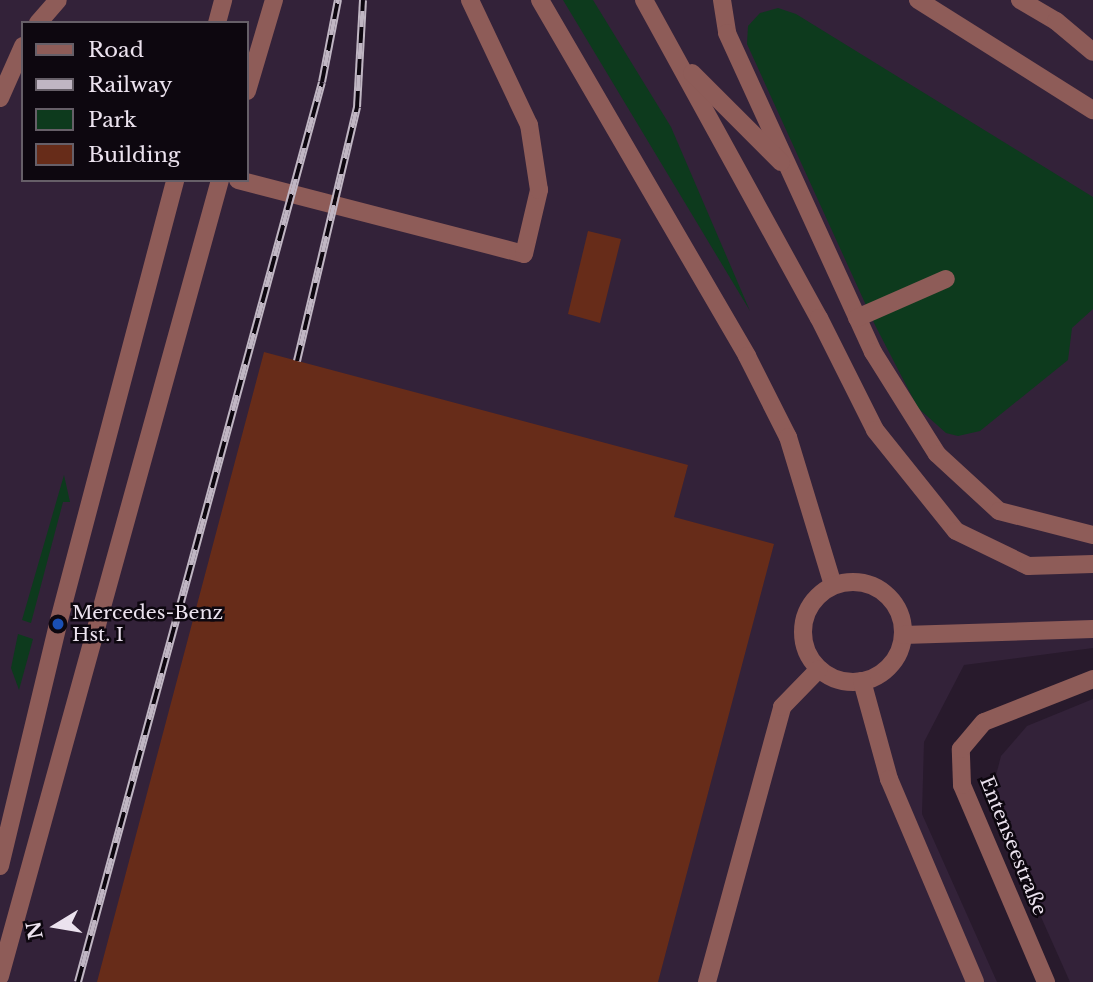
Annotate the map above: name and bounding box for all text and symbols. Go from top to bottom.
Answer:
legend [21,21,248,182]
text: Road [88,37,144,63]
text: Railway [88,72,172,98]
text: Park [88,107,137,133]
text: Building [88,142,180,168]
place label: Mercedes-Benz Hst. I [72,602,223,646]
marker: Mercedes-Benz Hst. I [50,616,66,632]
street label: Entenseestraße [975,773,1051,919]
north arrow [21,891,91,961]
text: N [22,919,48,941]

